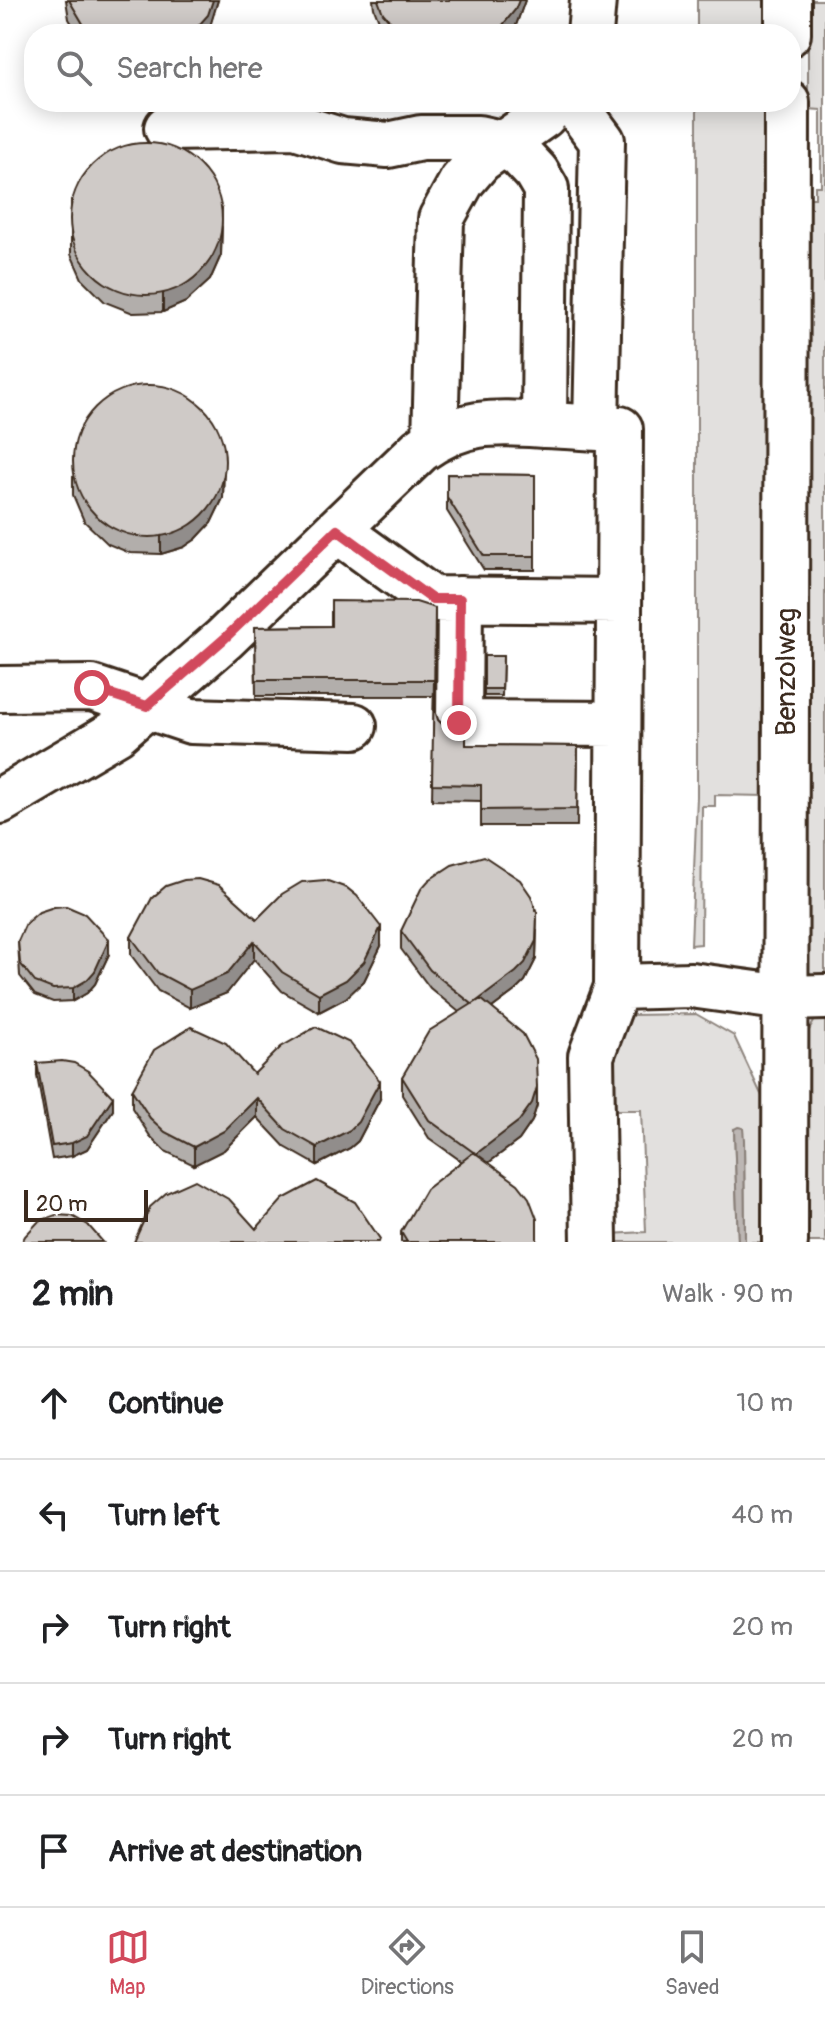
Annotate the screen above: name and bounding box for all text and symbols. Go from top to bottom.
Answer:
search box [24,24,801,112]
icon: search [52,46,96,90]
text: Search here [116,50,263,87]
street label: Benzolweg [769,608,804,736]
route start [74,670,110,706]
route end [441,705,477,741]
scale bar [24,1186,148,1222]
text: 20 m [36,1190,88,1218]
text: 2 min [32,1273,114,1316]
text: Walk · 90 m [662,1278,793,1310]
icon: ahead [32,1381,76,1425]
text: Continue [108,1385,223,1422]
text: 10 m [736,1387,793,1419]
icon: left [32,1493,76,1537]
text: Turn left [108,1497,219,1534]
text: 40 m [731,1499,793,1531]
icon: right [32,1605,76,1649]
text: Turn right [108,1609,231,1646]
text: 20 m [732,1611,793,1643]
icon: right [32,1717,76,1761]
text: Turn right [108,1721,231,1758]
text: 20 m [732,1723,793,1755]
icon: arrive [32,1829,76,1873]
text: Arrive at destination [108,1833,362,1870]
tab: Map [106,1925,150,2001]
tab: Directions [361,1925,454,2001]
tab: Saved [665,1925,719,2001]

